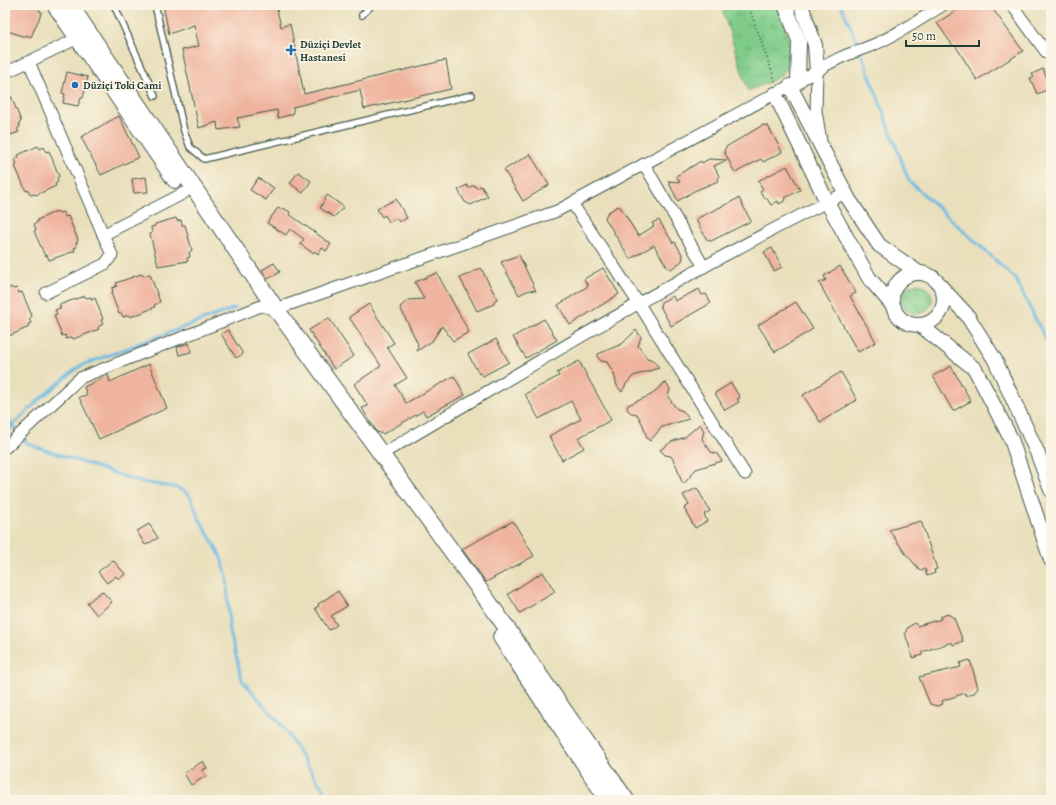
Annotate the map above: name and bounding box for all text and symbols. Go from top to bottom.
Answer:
scale bar [906,22,979,48]
text: 50 m [912,28,936,44]
place label: Düziçi Devlet Hastanesi [300,37,362,65]
marker: Düziçi Devlet Hastanesi [285,44,297,56]
place label: Düziçi Toki Cami [83,78,162,93]
marker: Düziçi Toki Cami [70,80,80,90]

